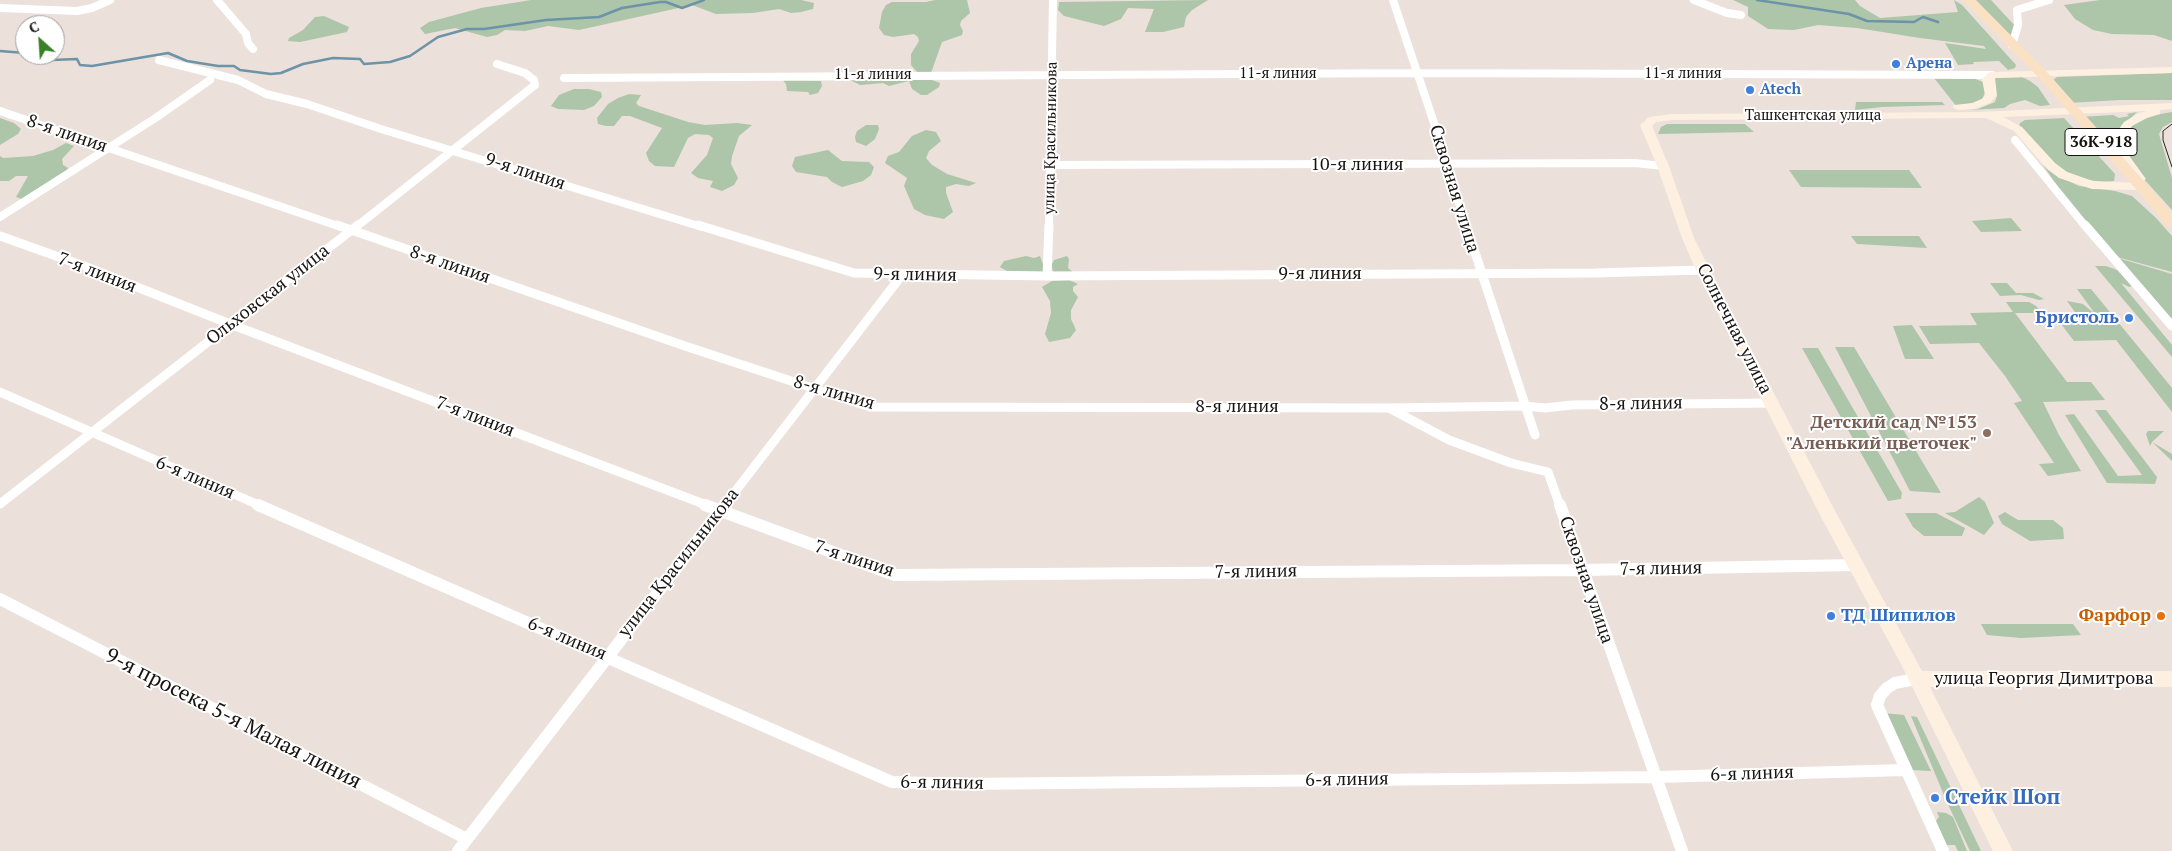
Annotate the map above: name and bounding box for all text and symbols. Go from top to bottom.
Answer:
north arrow [15,15,65,65]
text: С [25,16,42,38]
place label: Арена [1906,55,1952,73]
marker: Арена [1890,58,1902,70]
street label: улица Красильникова [1041,61,1061,215]
street label: 11-я линия [1239,65,1317,83]
street label: 11-я линия [1644,65,1722,83]
street label: 11-я линия [834,66,912,84]
place label: Atech [1760,81,1801,99]
marker: Atech [1744,84,1756,96]
street label: Ташкентская улица [1745,107,1881,125]
street label: 8-я линия [24,110,110,158]
street label: Сквозная улица [1424,122,1484,256]
road number: 36К-918 [2065,128,2137,156]
street label: 9-я линия [482,149,568,195]
street label: 10-я линия [1310,154,1404,176]
street label: Ольховская улица [202,240,334,350]
street label: 8-я линия [407,241,493,289]
street label: 7-я линия [55,248,139,298]
street label: Солнечная улица [1692,260,1776,398]
street label: 9-я линия [873,263,957,287]
street label: 9-я линия [1278,263,1362,285]
place label: Бристоль [2035,307,2119,329]
marker: Бристоль [2123,312,2135,324]
street label: 8-я линия [791,371,877,415]
street label: 7-я линия [433,392,517,442]
street label: 8-я линия [1599,392,1683,416]
street label: 8-я линия [1195,396,1279,418]
place label: Детский сад №153 "Аленький цветочек" [1786,412,1977,454]
marker: Детский сад №153 "Аленький цветочек" [1981,427,1993,439]
street label: 6-я линия [152,452,238,504]
street label: улица Красильникова [614,484,744,642]
street label: Сквозная улица [1554,514,1618,646]
street label: 7-я линия [811,536,897,582]
street label: 7-я линия [1620,557,1702,581]
street label: 7-я линия [1215,560,1297,584]
place label: ТД Шипилов [1841,605,1956,627]
place label: Фарфор [2079,605,2151,627]
marker: ТД Шипилов [1825,610,1837,622]
marker: Фарфор [2155,610,2167,622]
street label: 6-я линия [524,613,610,665]
street label: 9-я просека 5-я Малая линия [101,643,365,795]
street label: улица Георгия Димитрова [1934,668,2154,690]
street label: 6-я линия [1710,762,1794,786]
street label: 6-я линия [1305,768,1389,792]
street label: 6-я линия [900,771,984,795]
place label: Стейк Шоп [1945,785,2060,811]
marker: Стейк Шоп [1929,792,1941,804]

